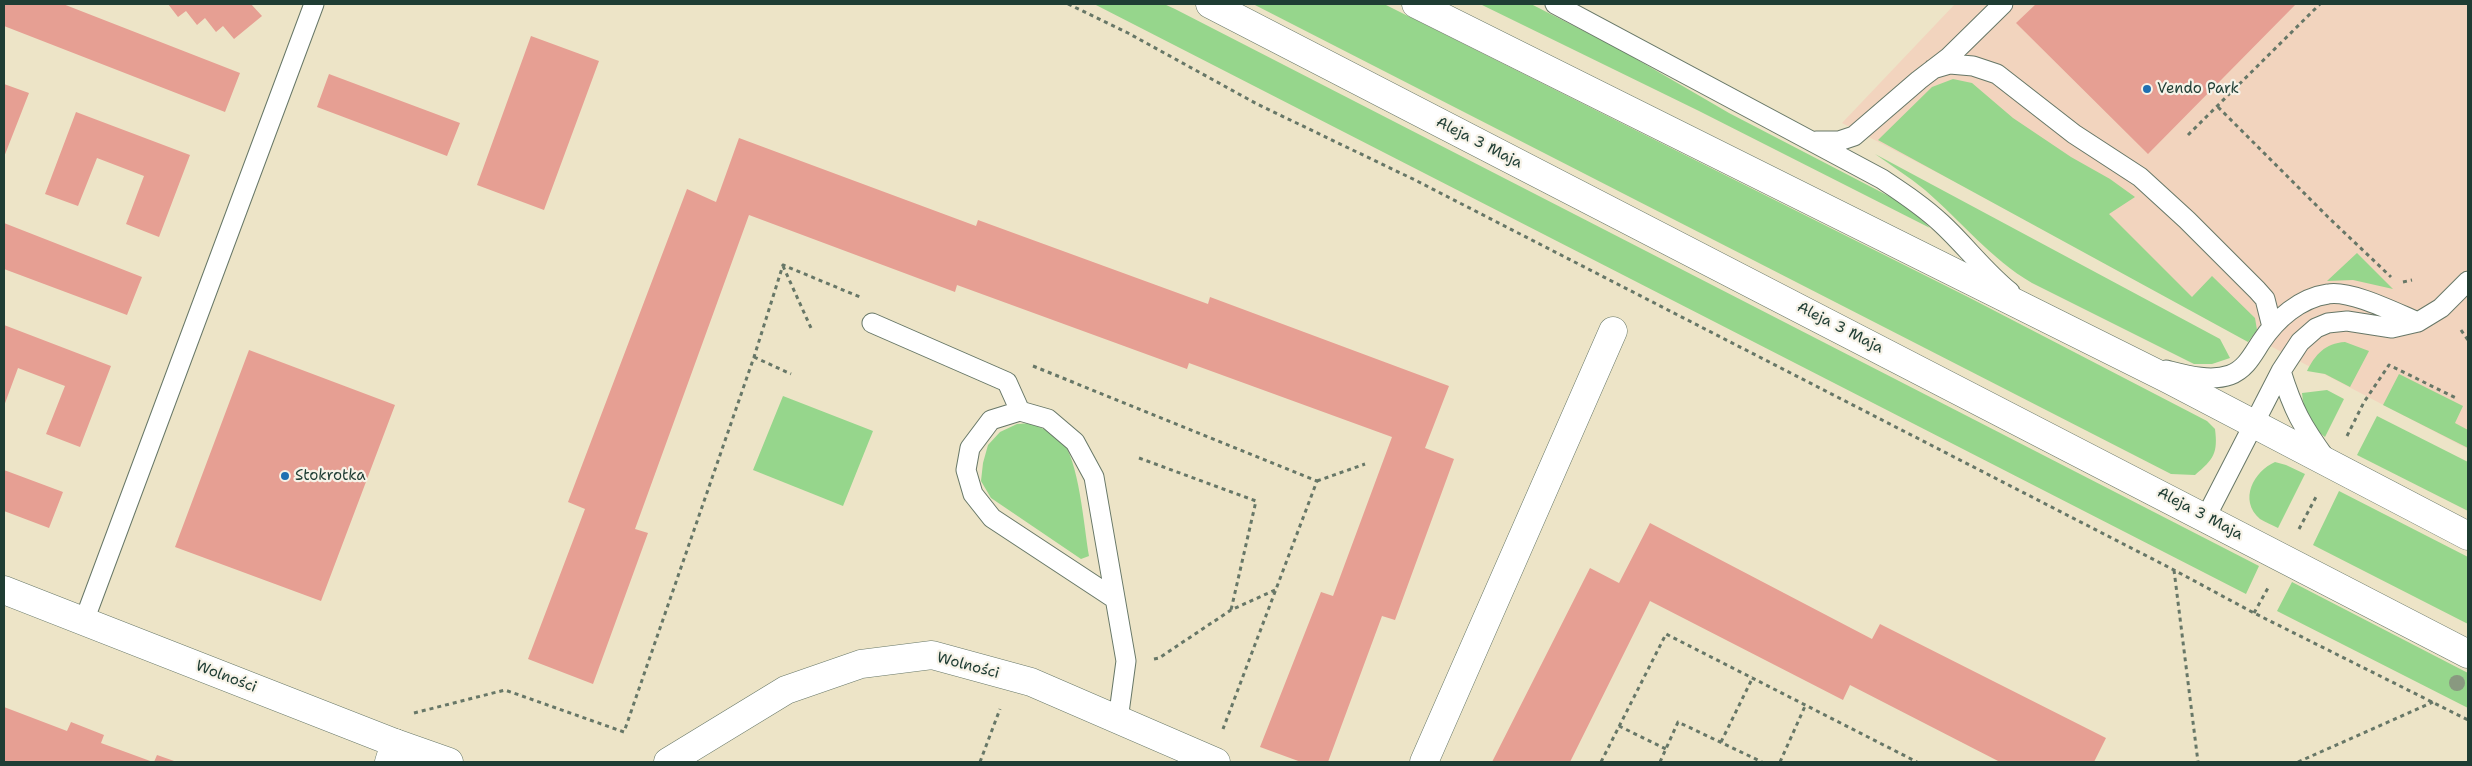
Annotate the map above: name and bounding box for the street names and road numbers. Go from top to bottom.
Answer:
street label: Aleja 3 Maja [1433,114,1525,172]
street label: Aleja 3 Maja [1794,299,1886,357]
street label: Aleja 3 Maja [2154,484,2246,544]
street label: Wolności [935,649,1001,683]
street label: Wolności [193,657,259,697]

